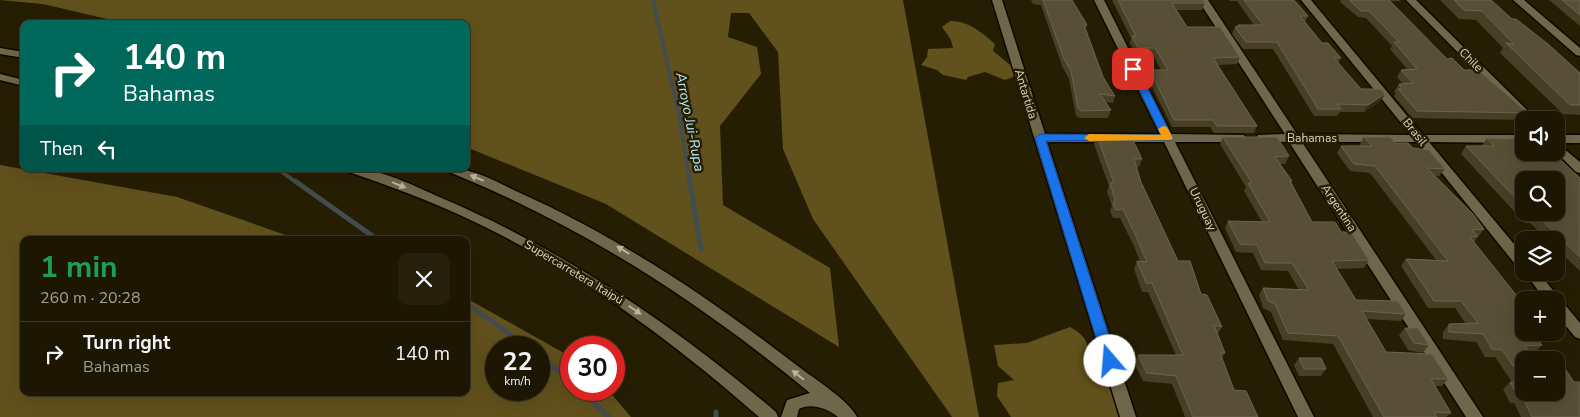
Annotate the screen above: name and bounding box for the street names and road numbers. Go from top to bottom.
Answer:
street label: Chile [1456,45,1486,75]
street label: Antartida [1011,67,1041,121]
street label: Brasil [1399,115,1431,149]
street label: Bahamas [1287,130,1337,146]
street label: Argentina [1318,181,1360,235]
street label: Uruguay [1186,185,1221,234]
street label: Supercarretera Itaipú [522,236,626,308]

